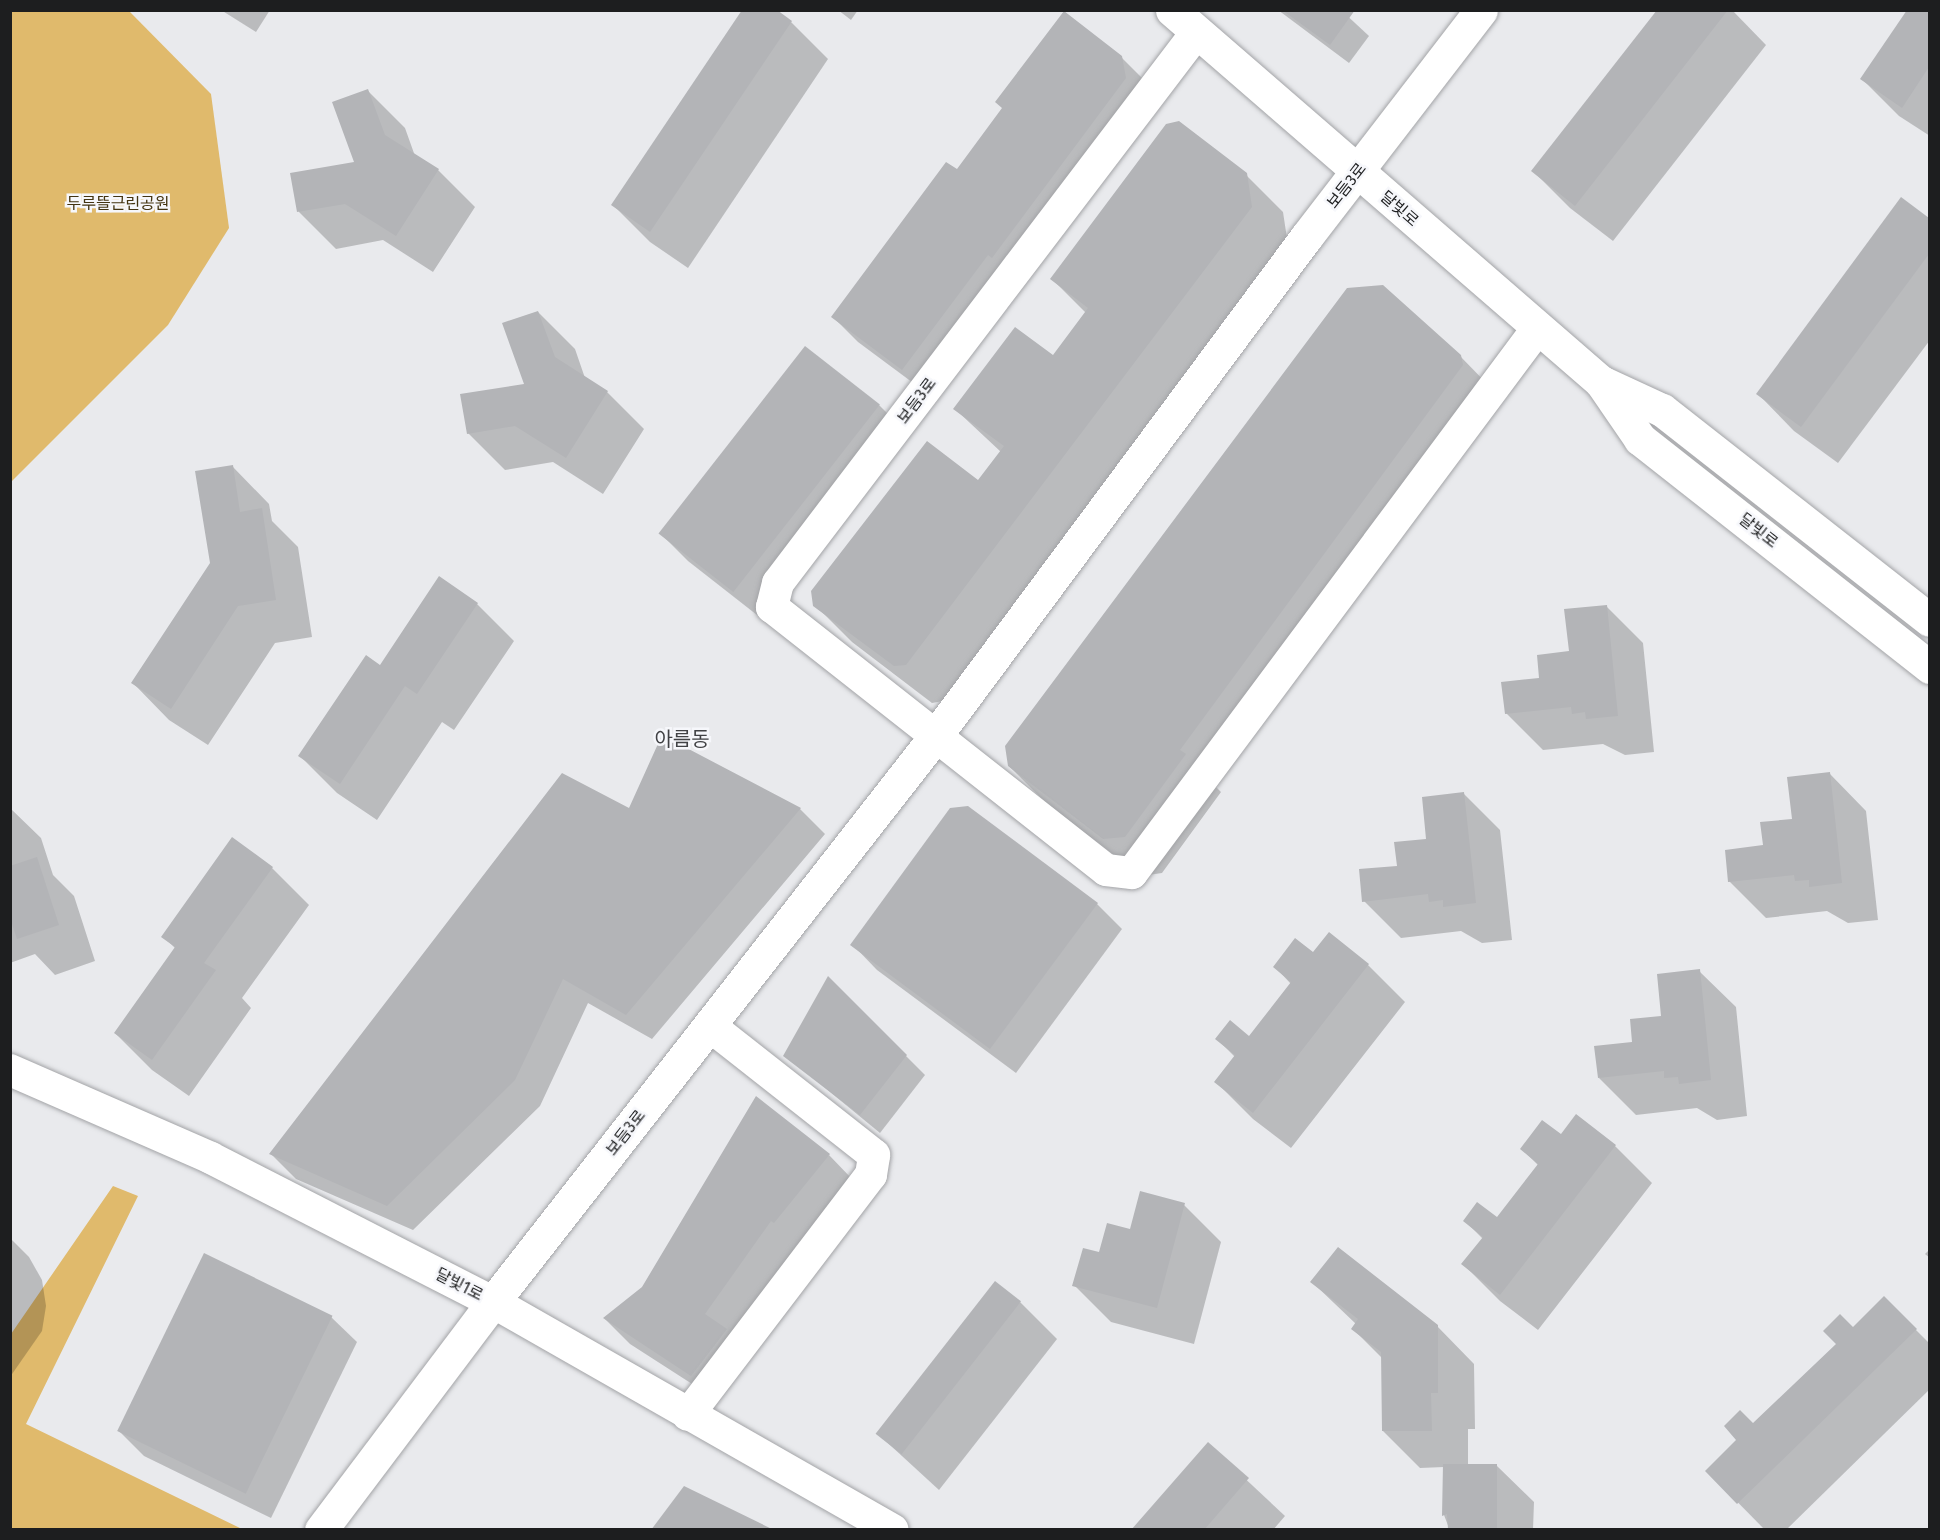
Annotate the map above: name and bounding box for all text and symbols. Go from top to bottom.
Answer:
street label: 보듬3로 [1323,160,1371,212]
street label: 달빛로 [1376,187,1422,231]
park label: 두루뜰근린공원 [66,194,170,214]
street label: 보듬3로 [894,374,940,428]
street label: 달빛로 [1735,510,1781,552]
district label: 아름동 [654,727,710,751]
street label: 보듬3로 [602,1107,650,1159]
street label: 달빛1로 [432,1265,486,1305]

